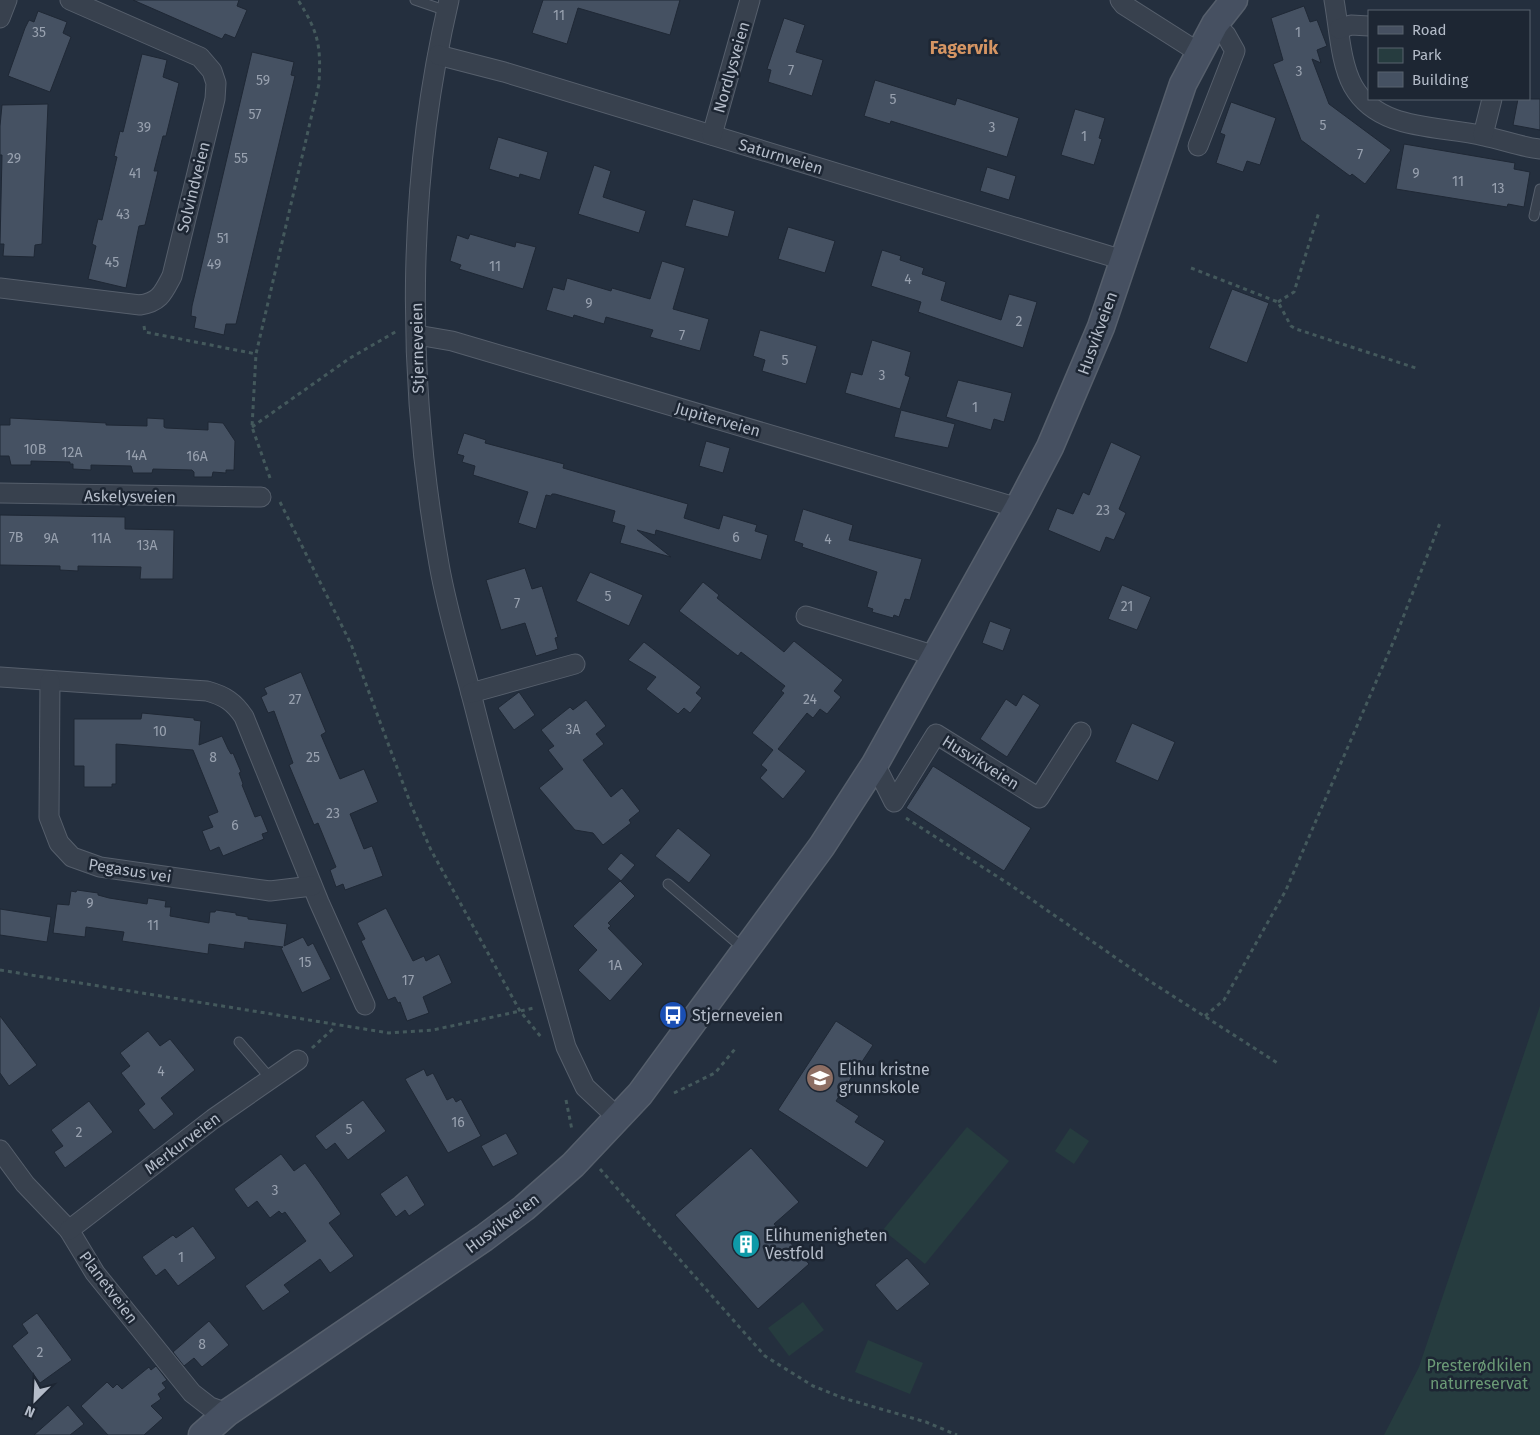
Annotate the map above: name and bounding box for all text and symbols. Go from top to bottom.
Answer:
house number: 11 [553,7,565,24]
legend [1368,10,1530,100]
street label: Nordlysveien [709,19,754,115]
text: Road [1412,21,1447,39]
house number: 35 [32,24,46,41]
house number: 1 [1295,24,1301,41]
district label: Fagervik [930,37,999,59]
text: Park [1412,46,1442,64]
house number: 7 [788,62,794,79]
house number: 3 [1296,63,1303,80]
text: Building [1412,71,1468,89]
house number: 59 [256,72,270,89]
house number: 5 [889,91,897,108]
house number: 57 [249,106,261,123]
house number: 5 [1319,117,1327,134]
house number: 39 [137,119,151,136]
house number: 3 [989,119,996,136]
house number: 1 [1081,128,1087,145]
street label: Saturnveien [736,135,825,178]
street label: Solvindveien [173,140,214,235]
house number: 7 [1357,146,1363,163]
house number: 29 [7,150,21,167]
house number: 55 [234,150,248,167]
house number: 41 [129,165,141,182]
house number: 9 [1412,165,1420,182]
house number: 11 [1452,173,1464,190]
house number: 13 [1491,180,1505,197]
house number: 43 [116,206,130,223]
house number: 51 [217,230,229,247]
house number: 45 [105,254,119,271]
house number: 49 [207,256,221,273]
house number: 11 [489,258,501,275]
house number: 4 [904,271,912,288]
street label: Husvikveien [1074,289,1121,377]
house number: 9 [585,295,593,312]
street label: Stjerneveien [407,302,428,394]
house number: 2 [1016,313,1023,330]
house number: 7 [679,327,685,344]
house number: 5 [781,352,789,369]
house number: 3 [879,367,886,384]
street label: Jupiterveien [673,398,763,441]
house number: 1 [972,399,978,416]
house number: 10B [24,441,46,458]
house number: 12A [61,444,83,461]
house number: 14A [125,447,147,464]
house number: 16A [186,448,208,465]
street label: Askelysveien [84,486,176,507]
house number: 23 [1096,502,1110,519]
house number: 7B [9,529,23,546]
house number: 6 [732,529,740,546]
house number: 9A [43,530,59,547]
house number: 11A [91,530,111,547]
house number: 4 [824,531,832,548]
house number: 13A [136,537,158,554]
house number: 5 [604,588,612,605]
house number: 7 [514,595,520,612]
house number: 21 [1121,598,1133,615]
house number: 27 [288,691,302,708]
house number: 24 [803,691,818,708]
house number: 3A [565,721,581,738]
house number: 10 [153,723,167,740]
street label: Husvikveien [939,731,1023,794]
house number: 8 [209,749,217,766]
house number: 25 [306,749,320,766]
house number: 23 [326,805,340,822]
house number: 6 [231,817,239,834]
street label: Pegasus vei [87,855,173,886]
house number: 9 [86,895,94,912]
house number: 11 [147,917,159,934]
house number: 15 [298,954,312,971]
house number: 1A [608,957,622,974]
house number: 17 [402,972,414,989]
bus stop icon: Stjerneveien [658,1000,688,1030]
place label: Stjerneveien [692,1006,783,1025]
place label: Elihu kristne grunnskole [839,1060,930,1097]
house number: 4 [157,1063,165,1080]
school or university icon: Elihu kristne grunnskole [805,1063,835,1093]
street label: Merkurveien [141,1109,224,1178]
house number: 16 [451,1114,465,1131]
house number: 5 [345,1121,353,1138]
house number: 2 [76,1124,83,1141]
house number: 3 [272,1182,279,1199]
street label: Husvikveien [462,1190,543,1257]
place label: Elihumenigheten Vestfold [765,1226,888,1263]
building icon: Elihumenigheten Vestfold [731,1229,761,1259]
street label: Planetveien [75,1247,142,1327]
house number: 1 [178,1249,184,1266]
house number: 8 [198,1336,206,1353]
house number: 2 [37,1344,44,1361]
park label: Presterødkilen naturreservat [1426,1356,1532,1393]
north arrow [10,1375,60,1425]
text: N [22,1402,38,1421]

